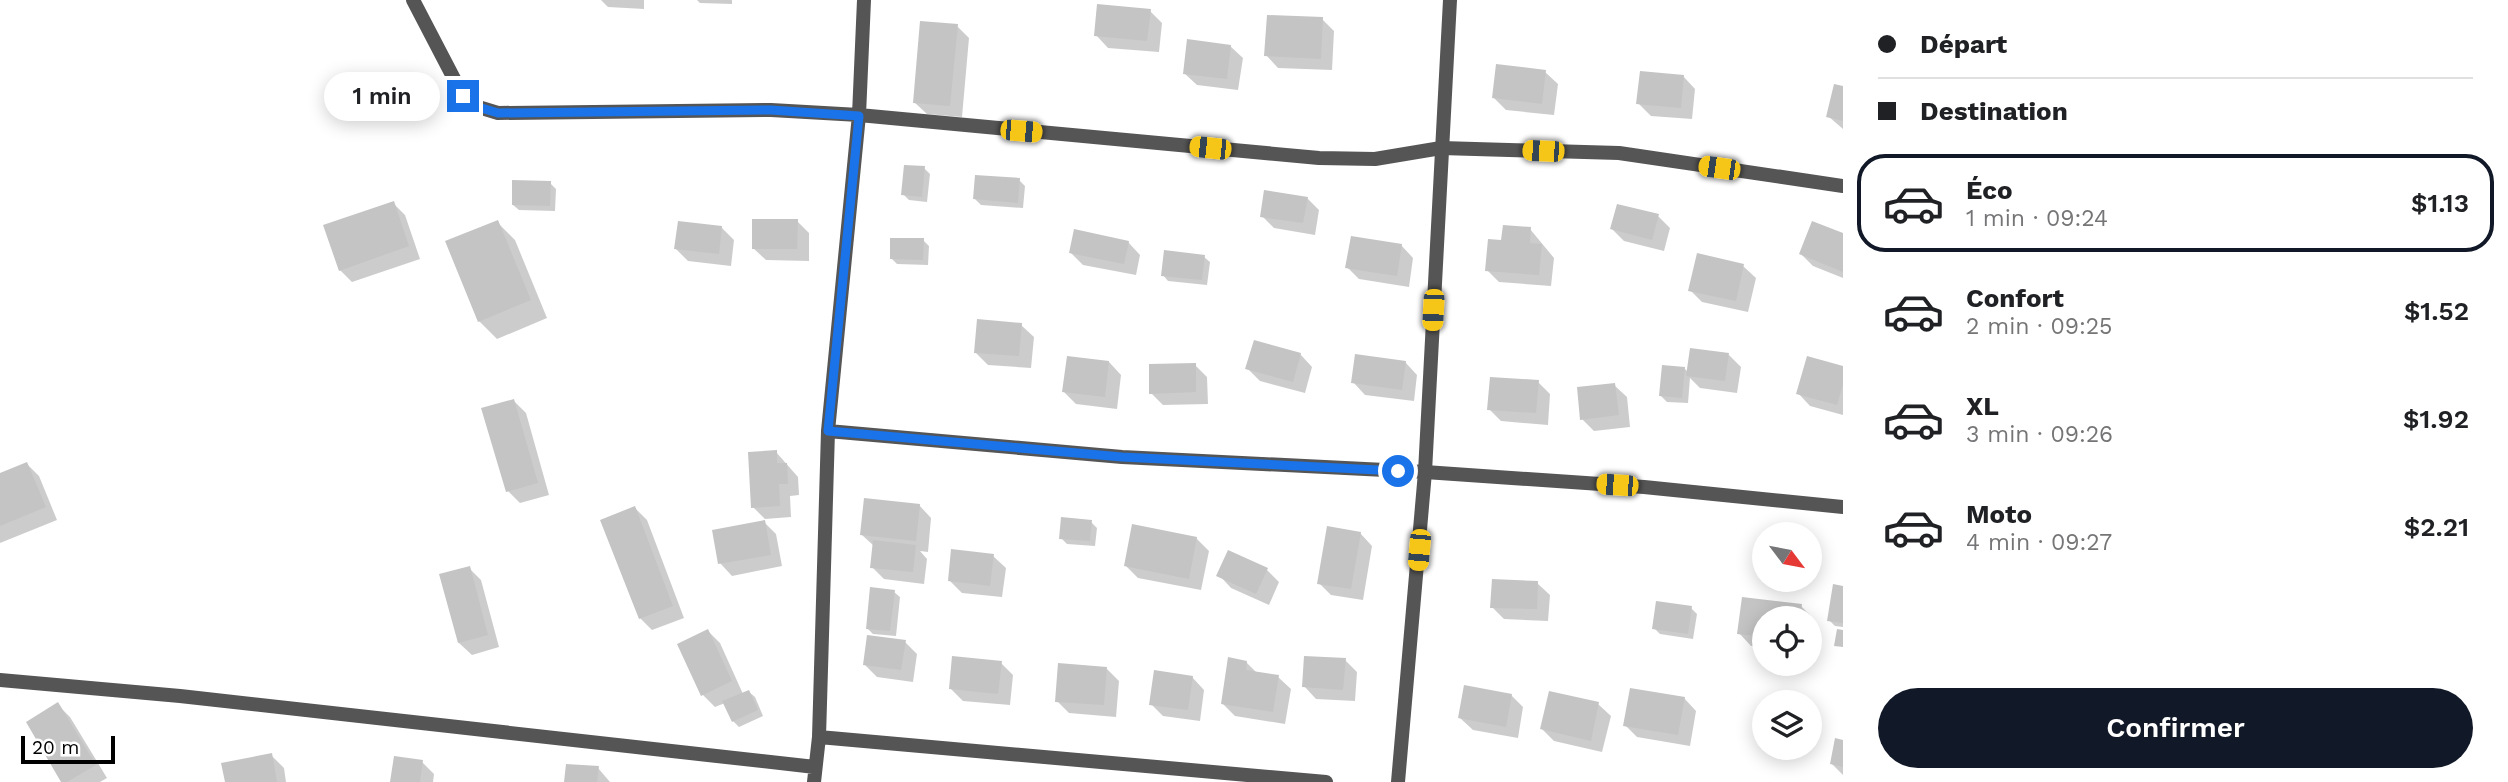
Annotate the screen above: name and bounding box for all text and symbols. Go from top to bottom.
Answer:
text: Départ [1920,29,2007,59]
callout: 1 min [323,72,438,120]
route end [447,80,479,112]
text: 1 min [352,83,412,110]
text: Destination [1920,96,2068,126]
car [1000,119,1043,143]
car [1189,135,1232,161]
car [1522,140,1565,162]
car [1697,155,1742,181]
icon: car [1882,172,1945,235]
text: Éco [1966,175,2013,205]
text: $1.13 [2411,188,2469,218]
text: 1 min · 09:24 [1966,205,2108,232]
icon: car [1882,280,1945,343]
text: Confort [1966,283,2064,313]
car [1422,288,1445,332]
text: $1.52 [2404,296,2469,326]
text: 2 min · 09:25 [1966,313,2113,340]
icon: car [1882,388,1945,451]
text: XL [1966,391,1999,421]
text: $1.92 [2403,404,2469,434]
text: 3 min · 09:26 [1966,421,2113,448]
route start [1382,455,1414,487]
car [1596,473,1639,497]
icon: car [1882,496,1945,559]
text: Moto [1966,499,2032,529]
text: $2.21 [2404,512,2469,542]
north arrow [1752,522,1822,592]
map controls [1752,522,1822,760]
car [1407,528,1432,572]
text: 4 min · 09:27 [1966,529,2112,556]
button: locate [1752,606,1822,676]
button: Confirmer [1878,688,2473,768]
button: layers [1752,690,1822,760]
scale bar [21,733,116,765]
text: 20 m [32,736,79,759]

